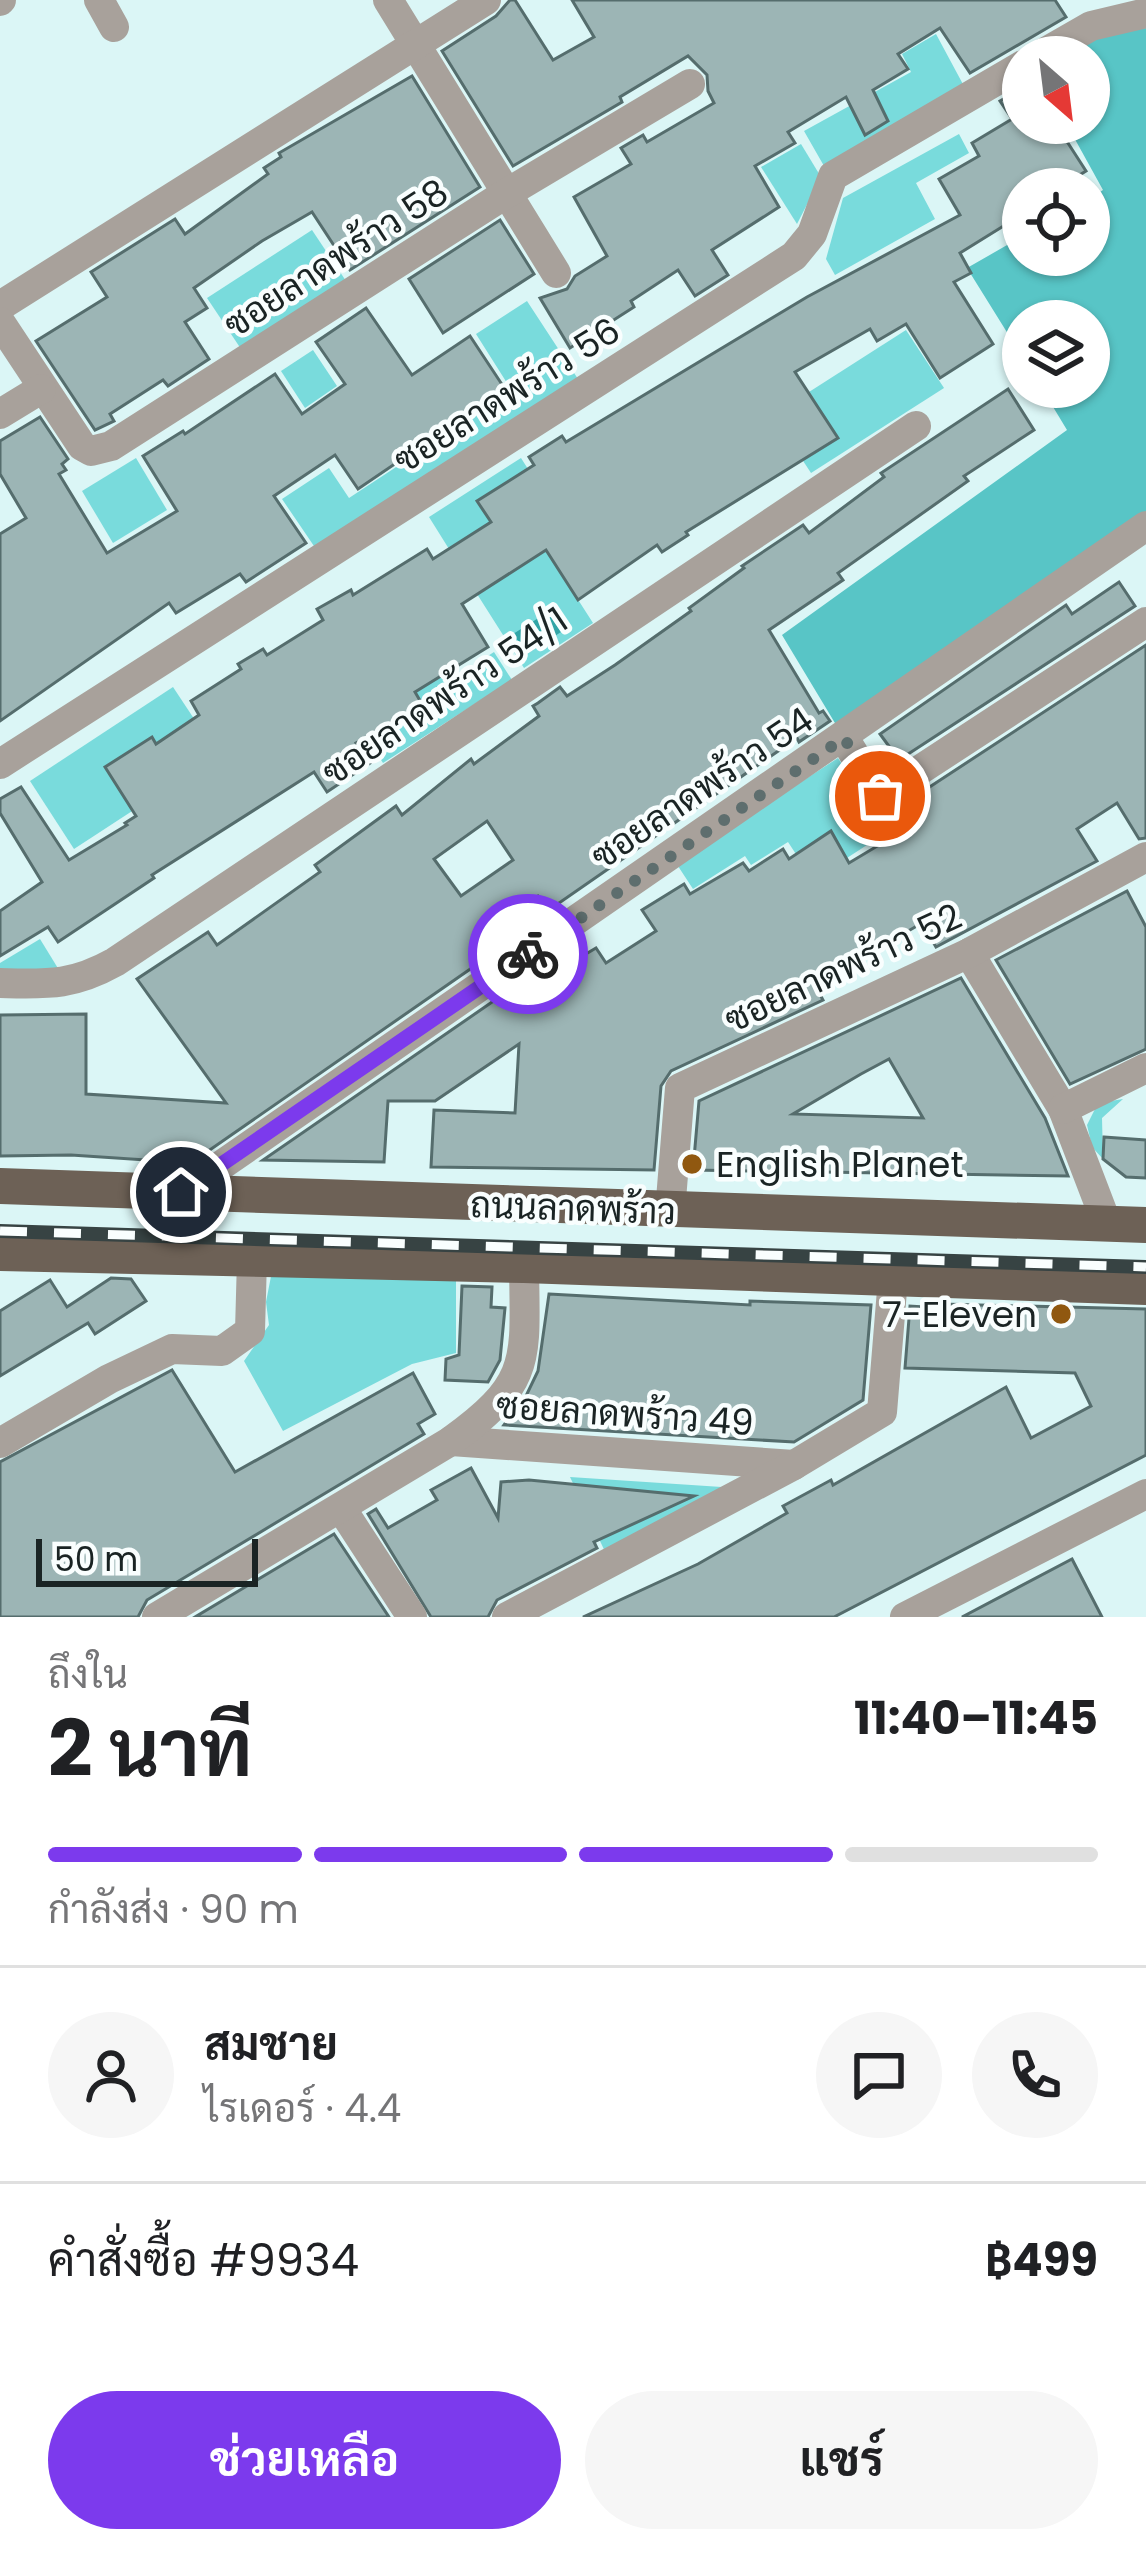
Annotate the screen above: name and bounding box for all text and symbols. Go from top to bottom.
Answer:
north arrow [1002,36,1110,144]
map controls [1002,36,1110,408]
street label: ซอยลาดพร้าว 58 [214,166,458,350]
button: locate [1002,168,1110,276]
button: layers [1002,300,1110,408]
street label: ซอยลาดพร้าว 56 [384,305,630,485]
street label: ซอยลาดพร้าว 54/1 [312,595,578,797]
street label: ซอยลาดพร้าว 54 [581,695,823,881]
pin [829,745,931,847]
icon: bag [847,763,913,829]
street label: ซอยลาดพร้าว 52 [716,891,970,1045]
courier [468,894,588,1014]
icon: bike [495,921,561,987]
place label: English Planet [716,1139,964,1190]
pin [130,1141,232,1243]
marker: English Planet [679,1151,705,1177]
icon: home [148,1159,214,1225]
street label: ถนนลาดพร้าว [469,1179,677,1237]
place label: 7-Eleven [882,1289,1037,1340]
marker: 7-Eleven [1048,1301,1074,1327]
street label: ซอยลาดพร้าว 49 [495,1380,755,1448]
scale bar [36,1533,258,1586]
text: 50 m [54,1536,138,1583]
text: ถึงใน [48,1647,128,1702]
text: 11:40–11:45 [854,1687,1098,1750]
text: 2 นาที [48,1694,252,1803]
text: กำลังส่ง · 90 m [48,1882,299,1937]
button: person [48,2012,174,2138]
button: chat [816,2012,942,2138]
button: phone [972,2012,1098,2138]
text: สมชาย [204,2013,338,2076]
text: ไรเดอร์ · 4.4 [204,2081,401,2136]
text: คำสั่งซื้อ #9934 [48,2229,359,2292]
text: ฿499 [985,2229,1098,2292]
button: ช่วยเหลือ [48,2391,561,2529]
button: แชร์ [585,2391,1098,2529]

